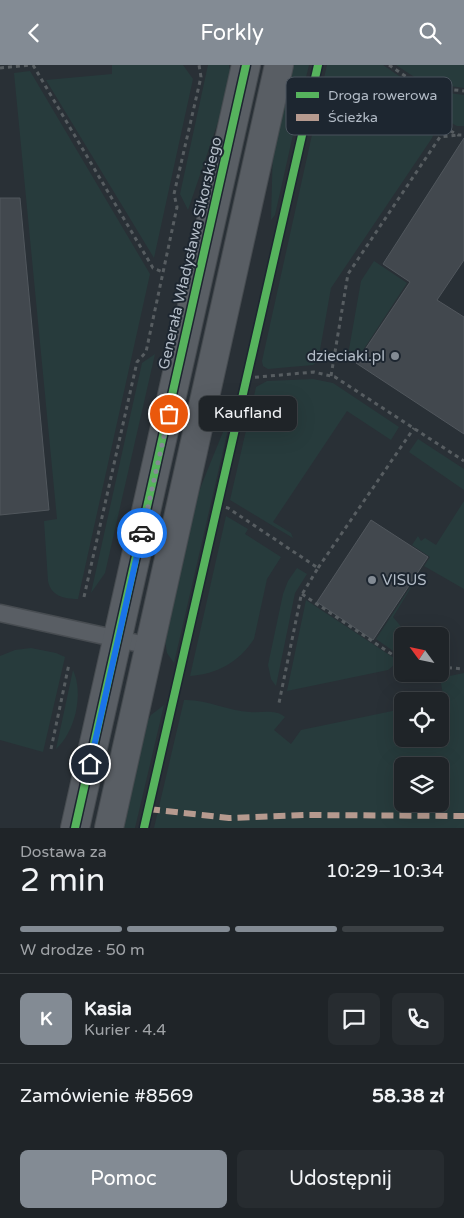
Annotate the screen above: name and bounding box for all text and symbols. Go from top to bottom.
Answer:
icon: back [20,19,48,47]
icon: search [416,19,444,47]
text: Forkly [200,20,264,46]
legend [286,77,452,135]
text: Droga rowerowa [328,87,437,104]
text: Ścieżka [328,109,378,126]
street label: Generała Władysława Sikorskiego [154,135,226,371]
place label: dzieciaki.pl [307,347,385,365]
marker: dzieciaki.pl [389,350,401,362]
pin [148,393,190,435]
callout: Kaufland [199,397,296,431]
icon: bag [155,400,183,428]
text: Kaufland [214,403,282,423]
courier [117,508,167,558]
icon: car [128,519,156,547]
place label: VISUS [382,571,427,589]
marker: VISUS [366,574,378,586]
north arrow [394,627,449,683]
map controls [394,627,449,812]
button: locate [394,692,449,747]
pin [69,743,111,785]
icon: home [76,750,104,778]
button: layers [394,757,449,812]
text: Dostawa za [20,842,107,862]
text: 10:29–10:34 [326,860,444,882]
text: 2 min [20,862,105,900]
text: W drodze · 50 m [20,940,145,960]
button: chat [328,993,380,1045]
button: phone [392,993,444,1045]
text: Kasia [84,998,132,1020]
text: K [40,1008,52,1030]
text: Kurier · 4.4 [84,1020,166,1040]
text: Zamówienie #8569 [20,1085,194,1107]
text: 58.38 zł [372,1085,444,1107]
button: Pomoc [20,1150,227,1208]
button: Udostępnij [237,1150,444,1208]

